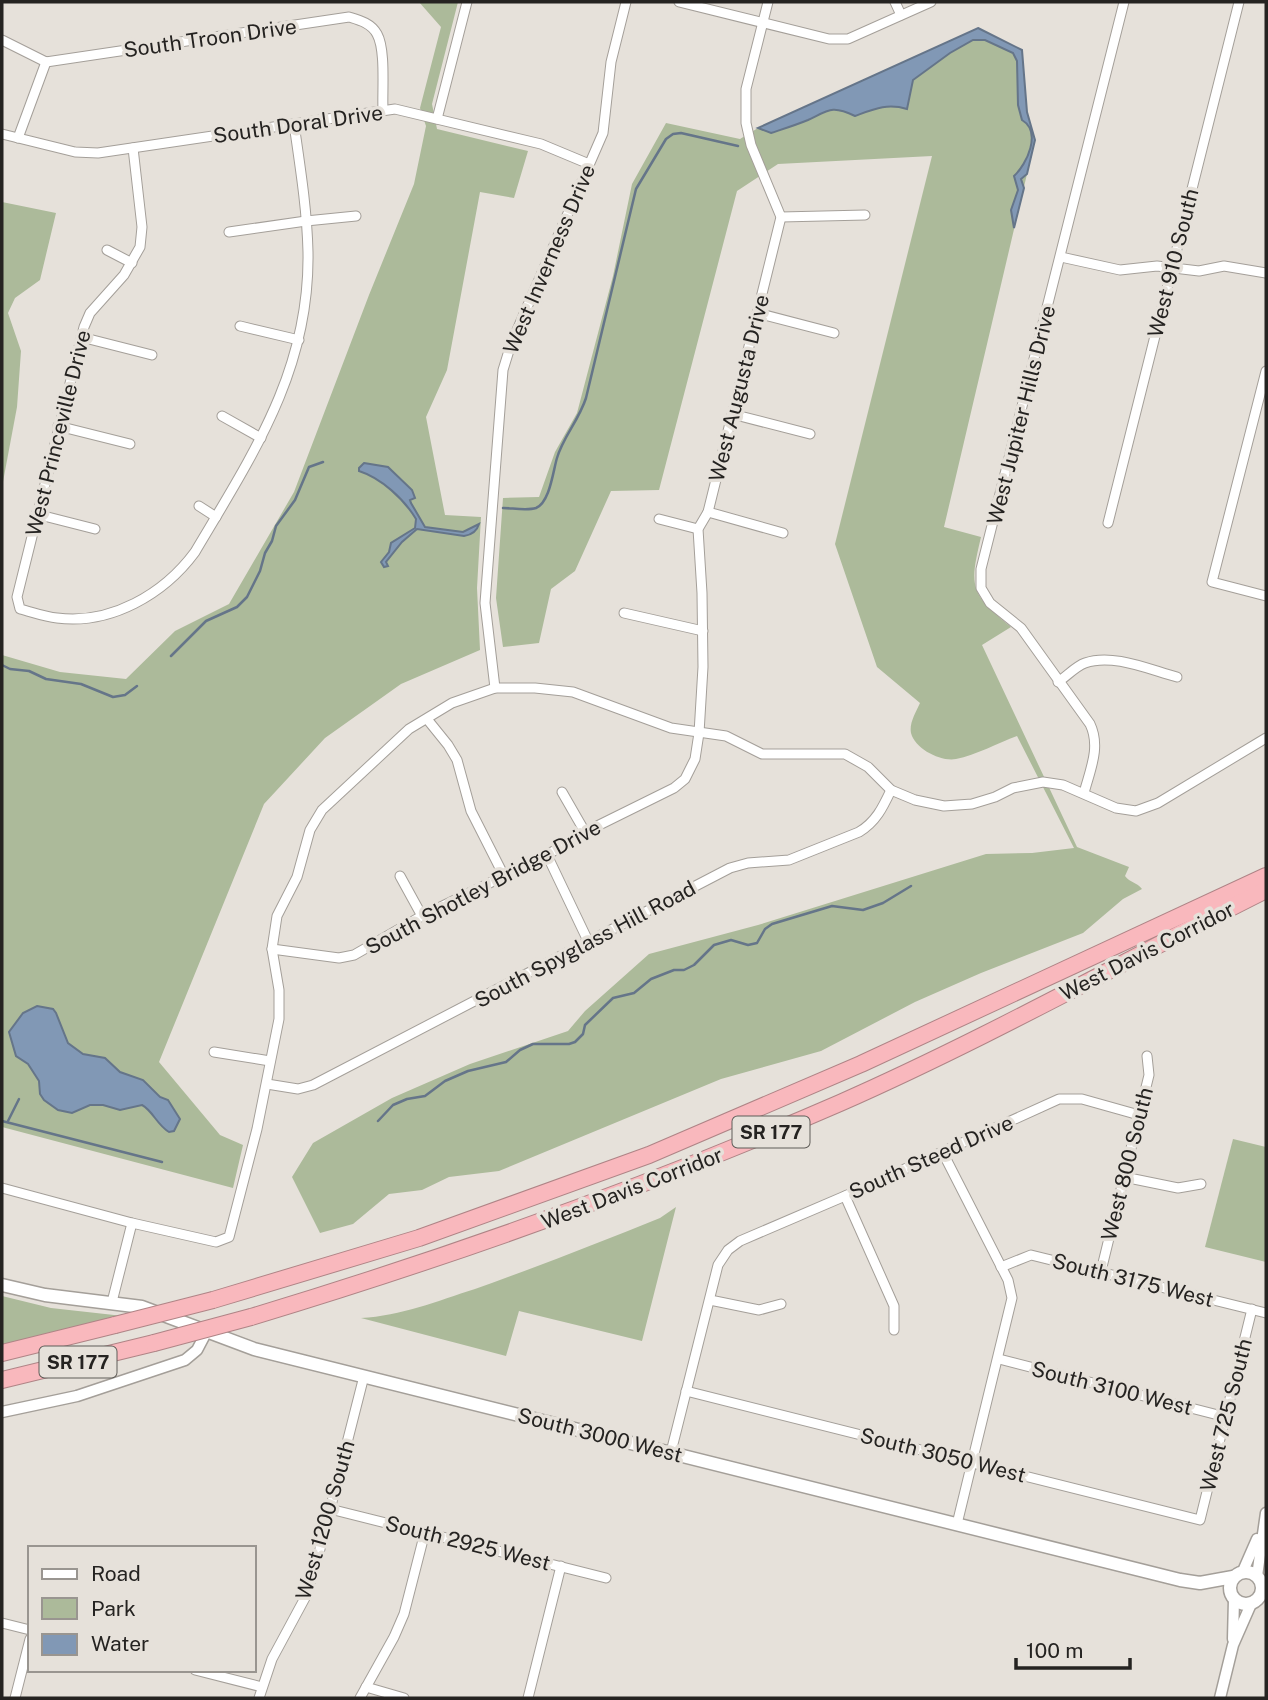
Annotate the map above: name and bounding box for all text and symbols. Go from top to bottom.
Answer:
street label: South Troon Drive [122,13,298,63]
street label: South Doral Drive [212,100,384,148]
street label: West Inverness Drive [498,161,600,357]
street label: West 910 South [1142,186,1204,340]
street label: West Augusta Drive [704,292,774,484]
street label: West Jupiter Hills Drive [982,303,1060,527]
street label: West Princeville Drive [20,327,96,539]
street label: South Shotley Bridge Drive [361,814,605,960]
street label: South Spyglass Hill Road [470,875,700,1013]
street label: West Davis Corridor [1056,896,1238,1006]
street label: West 800 South [1096,1085,1158,1243]
street label: South Steed Drive [845,1110,1017,1204]
road number: SR 177 [732,1116,810,1148]
street label: West Davis Corridor [538,1142,726,1234]
street label: South 3175 West [1050,1248,1216,1312]
street label: West 725 South [1195,1336,1257,1494]
road number: SR 177 [40,1346,116,1378]
street label: South 3100 West [1029,1356,1195,1420]
street label: South 3000 West [515,1402,685,1468]
street label: South 3050 West [858,1422,1028,1488]
street label: West 1200 South [290,1437,360,1603]
street label: South 2925 West [383,1510,553,1576]
legend [28,1546,256,1672]
text: Road [91,1561,141,1586]
text: Park [91,1596,136,1621]
scale bar [1016,1626,1130,1670]
text: Water [91,1631,149,1656]
text: 100 m [1026,1638,1083,1663]

